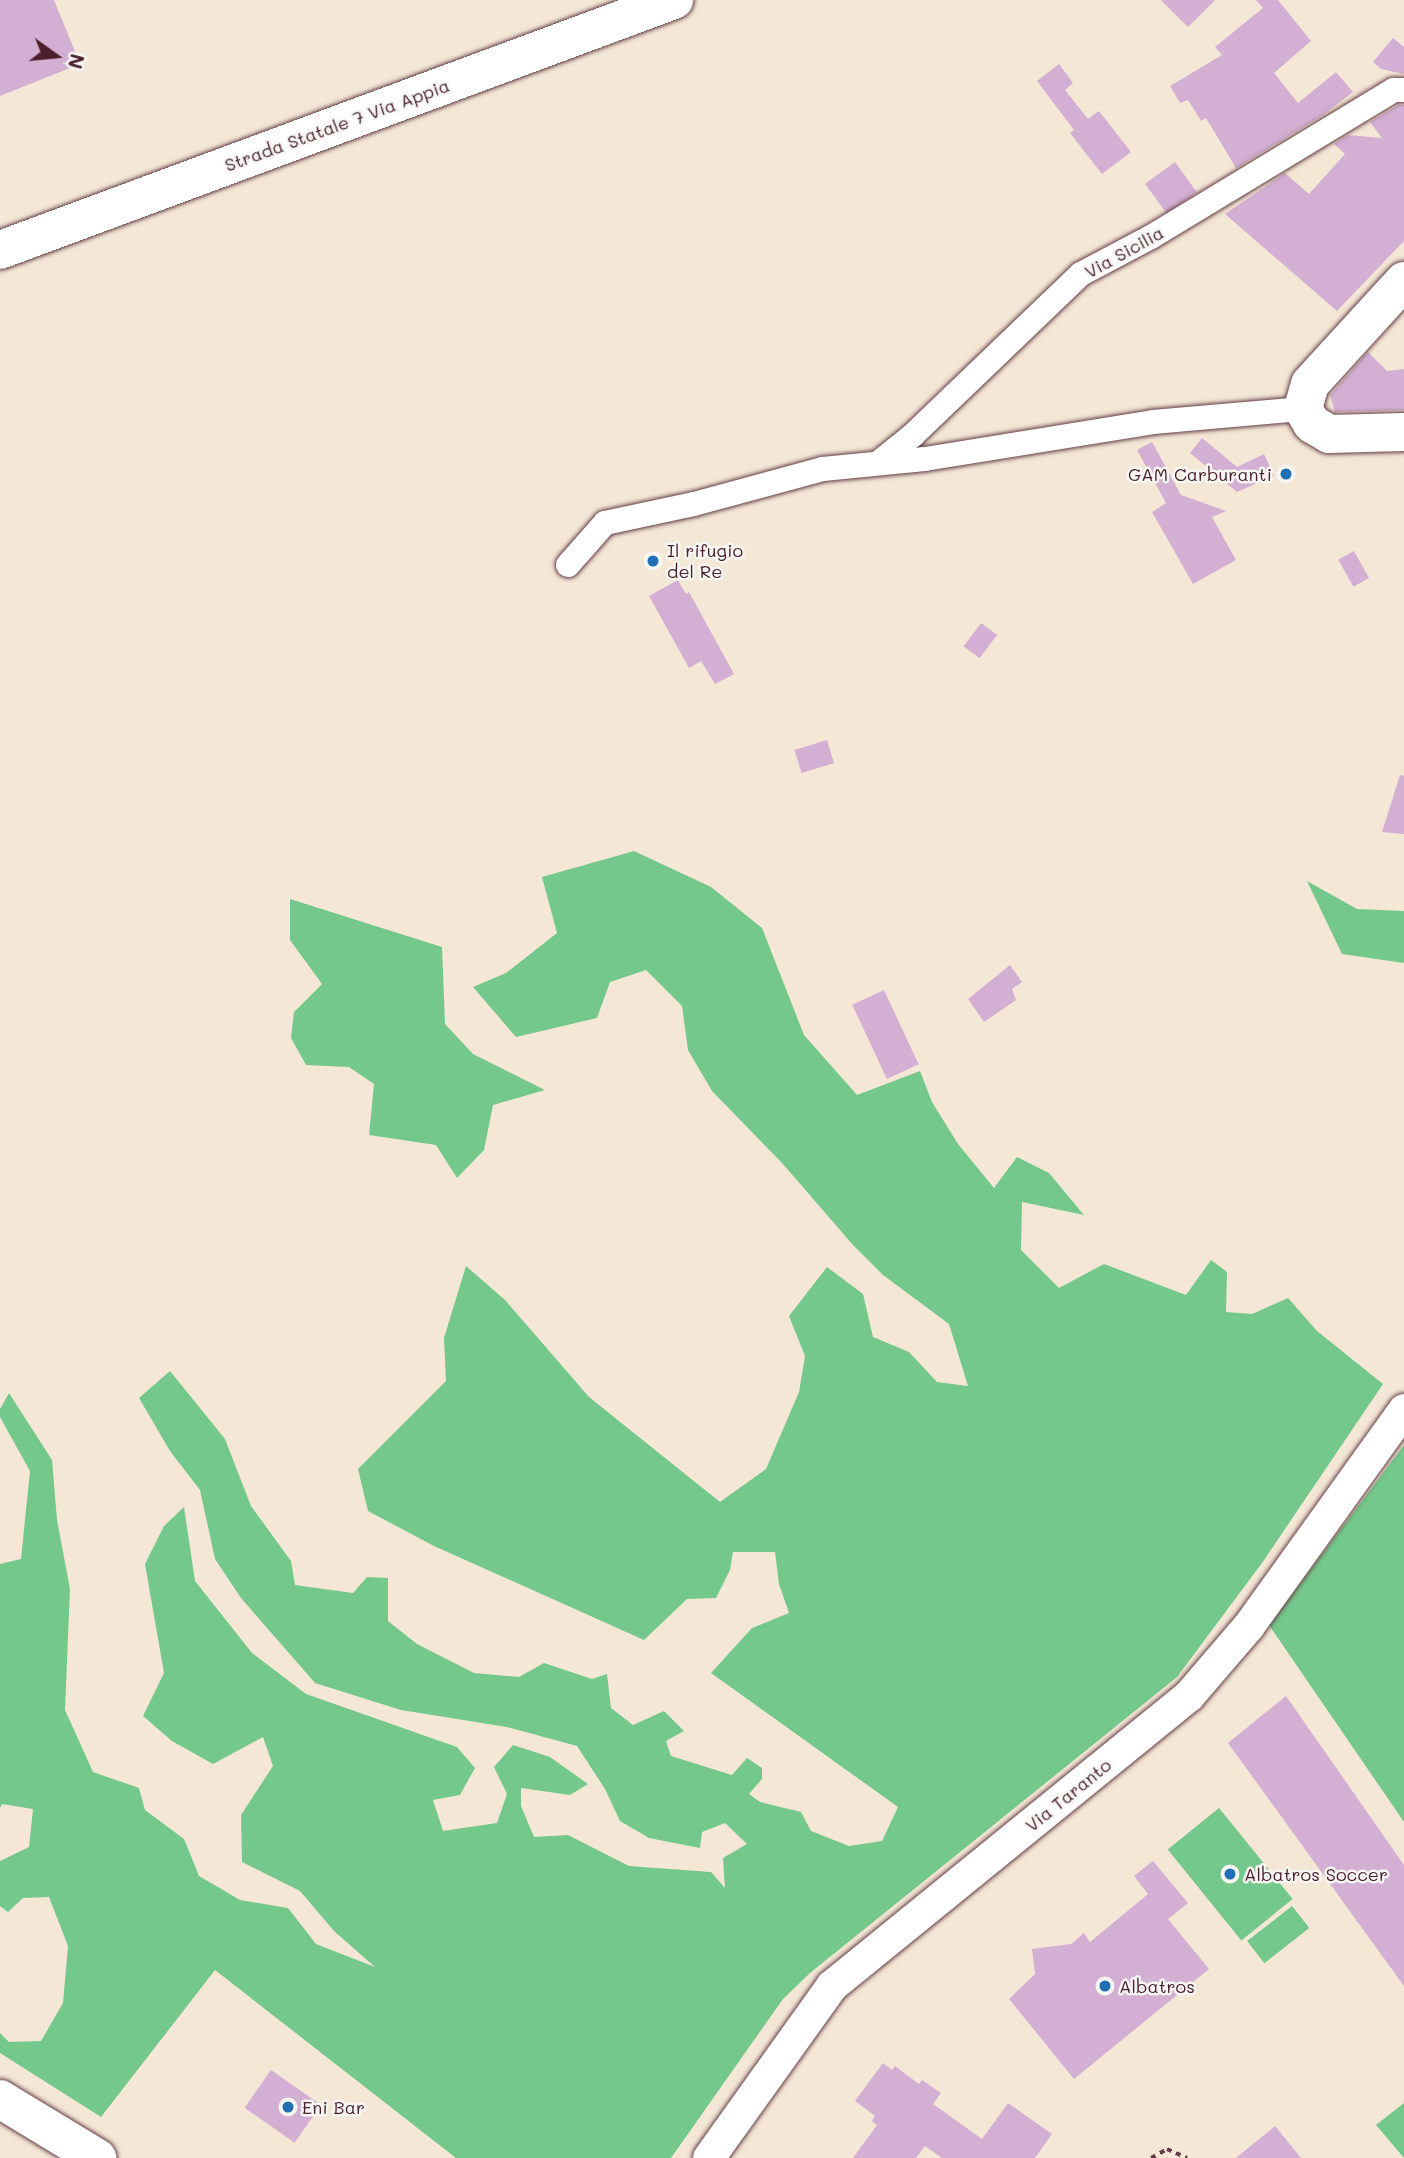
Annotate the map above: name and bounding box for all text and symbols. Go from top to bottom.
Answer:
north arrow [21,21,91,91]
text: N [63,51,91,72]
street label: Strada Statale 7 Via Appia [222,74,452,176]
street label: Via Sicilia [1081,221,1167,283]
place label: GAM Carburanti [1128,463,1272,485]
marker: GAM Carburanti [1278,466,1294,482]
place label: Il rifugio del Re [667,540,743,582]
marker: Il rifugio del Re [645,553,661,569]
street label: Via Taranto [1021,1754,1115,1836]
place label: Albatros Soccer [1244,1863,1388,1885]
marker: Albatros Soccer [1222,1866,1238,1882]
place label: Albatros [1119,1975,1195,1997]
marker: Albatros [1097,1978,1113,1994]
place label: Eni Bar [302,2096,365,2118]
marker: Eni Bar [280,2099,296,2115]

